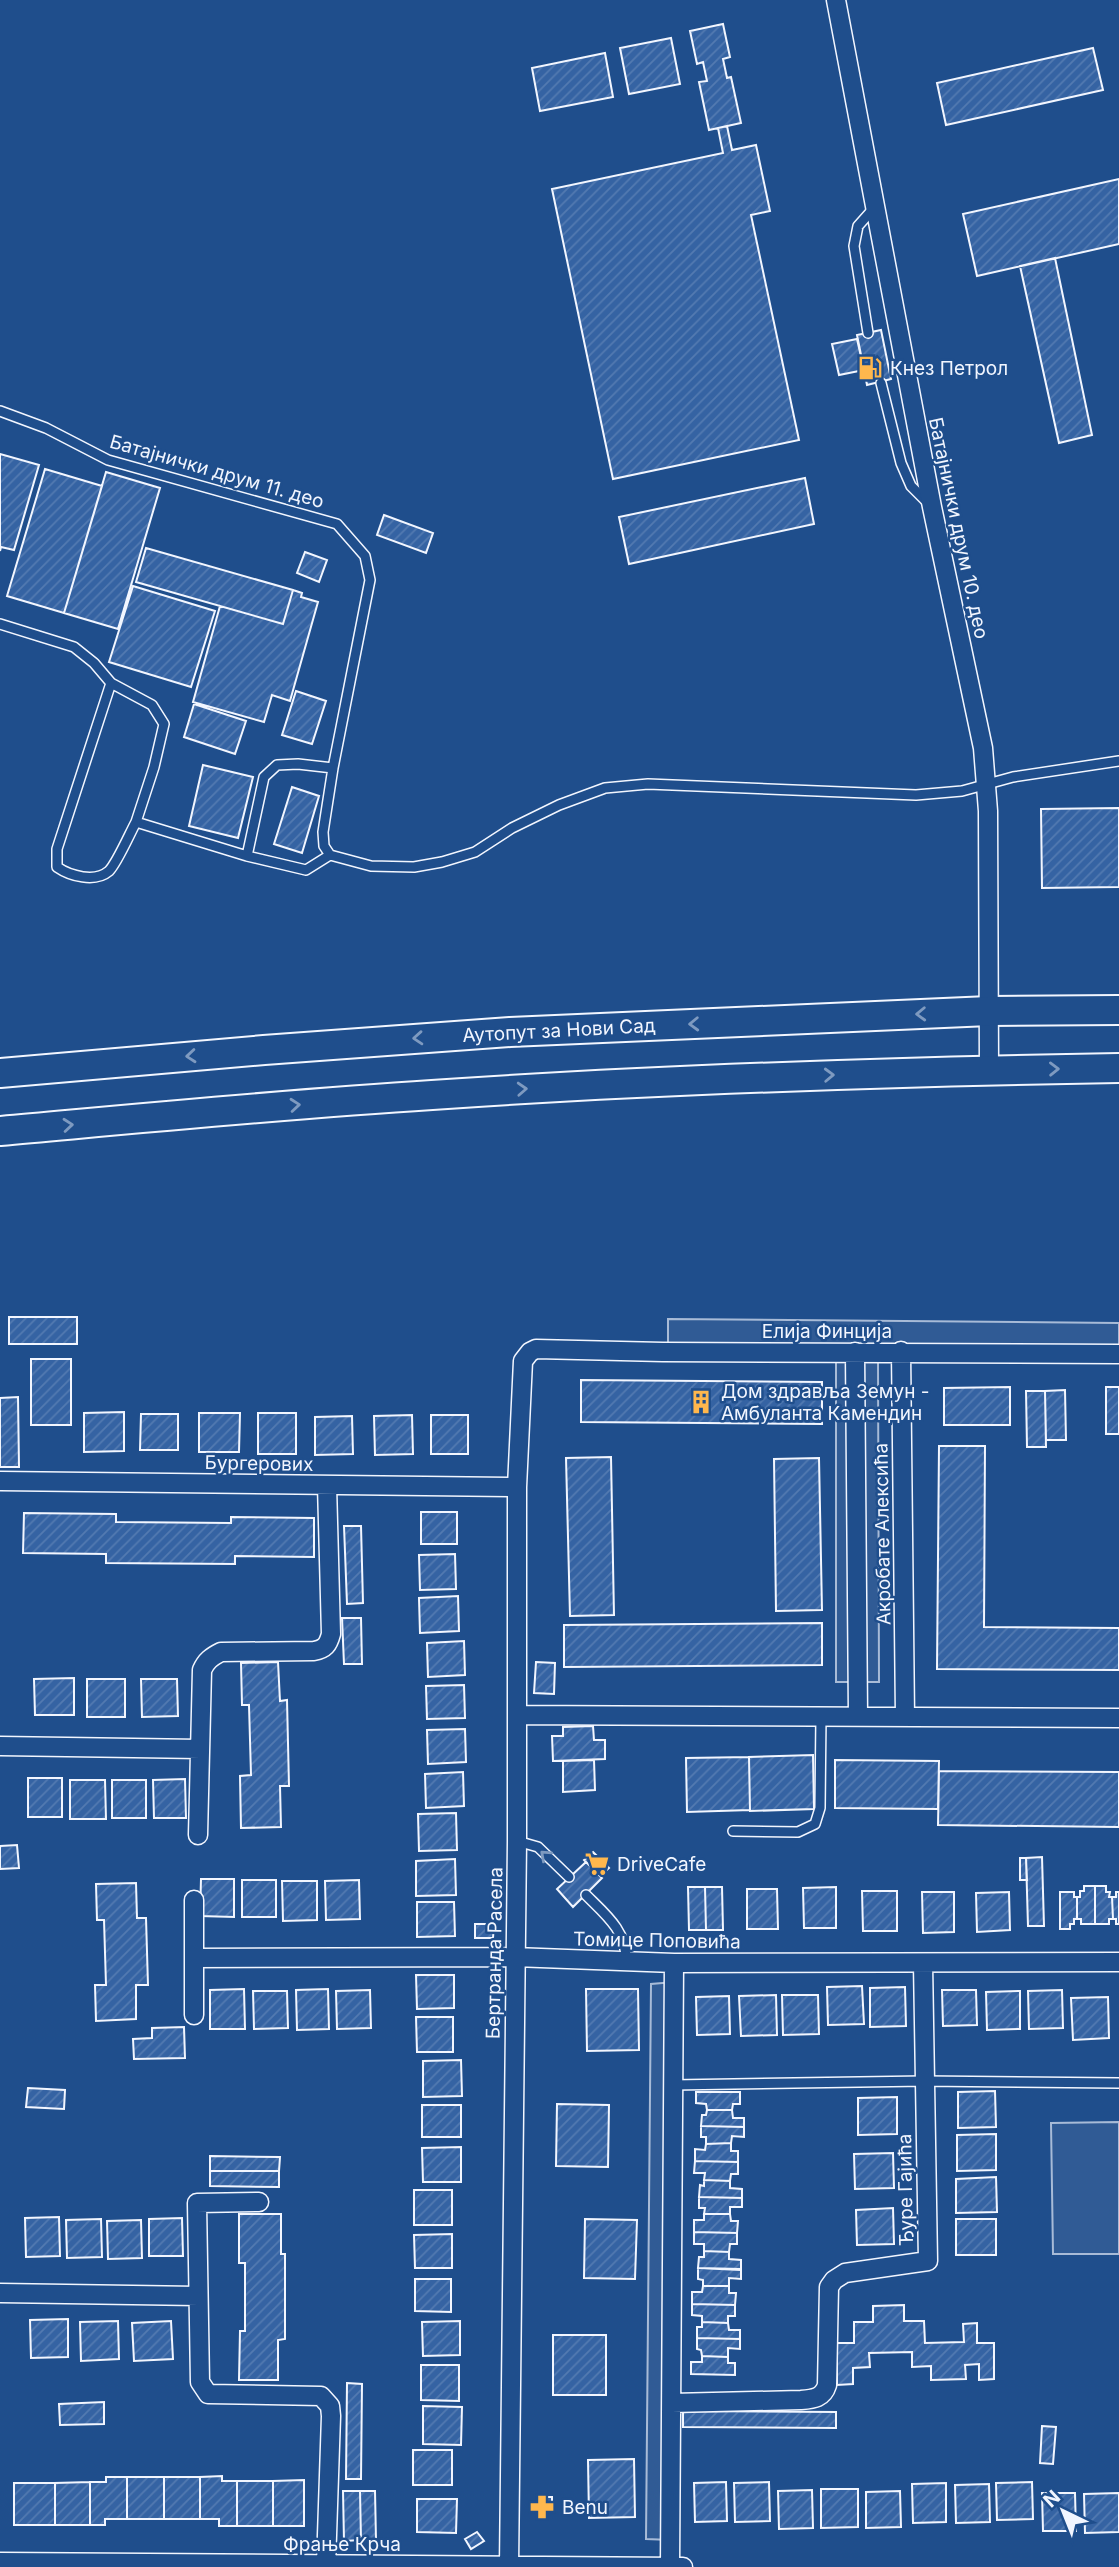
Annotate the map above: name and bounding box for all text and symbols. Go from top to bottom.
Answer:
fuel station icon: Кнез Петрол [856,354,884,382]
place label: Кнез Петрол [890,357,1008,380]
street label: Батајнички друм 10. део [924,415,993,641]
street label: Батајнички друм 11. део [107,430,327,513]
one-way arrow [915,1007,926,1022]
street label: Аутопут за Нови Сад [462,1014,656,1047]
one-way arrow [688,1016,699,1031]
one-way arrow [412,1030,423,1045]
one-way arrow [185,1048,196,1063]
one-way arrow [1049,1061,1060,1077]
one-way arrow [823,1067,834,1082]
one-way arrow [516,1082,527,1097]
one-way arrow [289,1098,300,1113]
one-way arrow [63,1118,74,1133]
street label: Елија Финција [762,1320,892,1343]
place label: Дом здравља Земун - Амбуланта Камендин [721,1380,930,1425]
building icon: Дом здравља Земун - Амбуланта Камендин [687,1388,715,1416]
street label: Акробате Алексића [869,1443,896,1625]
street label: Бургерових [204,1451,314,1476]
supermarket icon: DriveCafe [583,1850,611,1878]
one-way arrow [541,1851,554,1863]
place label: DriveCafe [617,1853,706,1876]
street label: Бертранда Расела [481,1867,508,2039]
street label: Томице Поповића [573,1928,741,1953]
street label: Ђуре Гајића [893,2134,918,2246]
north arrow [1028,2476,1098,2546]
text: N [1039,2486,1065,2512]
pharmacy icon: Benu [528,2493,556,2521]
place label: Benu [562,2496,608,2519]
street label: Фрање Крча [283,2533,401,2556]

